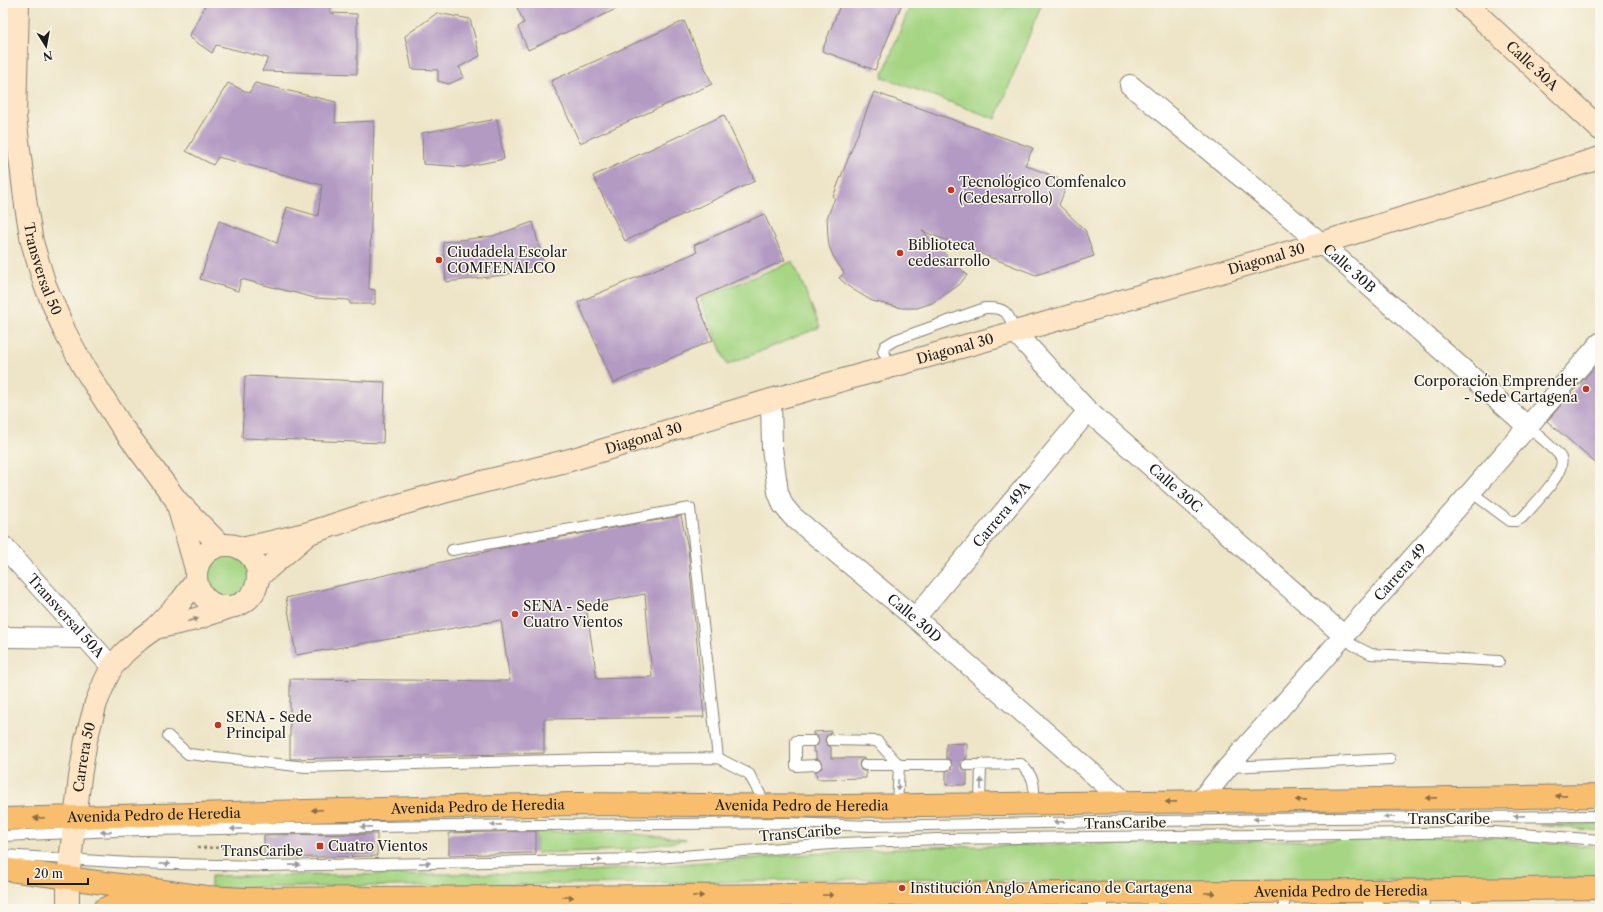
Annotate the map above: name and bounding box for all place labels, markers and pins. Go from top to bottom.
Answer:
place label: Tecnológico Comfenalco (Cedesarrollo) [959,173,1126,207]
marker: Tecnológico Comfenalco (Cedesarrollo) [946,185,956,195]
place label: Biblioteca cedesarrollo [908,236,990,270]
place label: Ciudadela Escolar COMFENALCO [447,243,567,277]
marker: Biblioteca cedesarrollo [895,248,905,258]
marker: Ciudadela Escolar COMFENALCO [434,255,444,265]
place label: Corporación Emprender - Sede Cartagena [1414,372,1579,406]
marker: Corporación Emprender - Sede Cartagena [1581,384,1591,394]
place label: SENA - Sede Cuatro Vientos [523,597,623,631]
marker: SENA - Sede Cuatro Vientos [510,609,520,619]
place label: SENA - Sede Principal [226,708,312,742]
marker: SENA - Sede Principal [213,720,223,730]
place label: Cuatro Vientos [328,837,428,855]
marker: Cuatro Vientos [315,841,325,851]
place label: Institución Anglo Americano de Cartagena [910,879,1193,897]
marker: Institución Anglo Americano de Cartagena [897,883,907,893]

